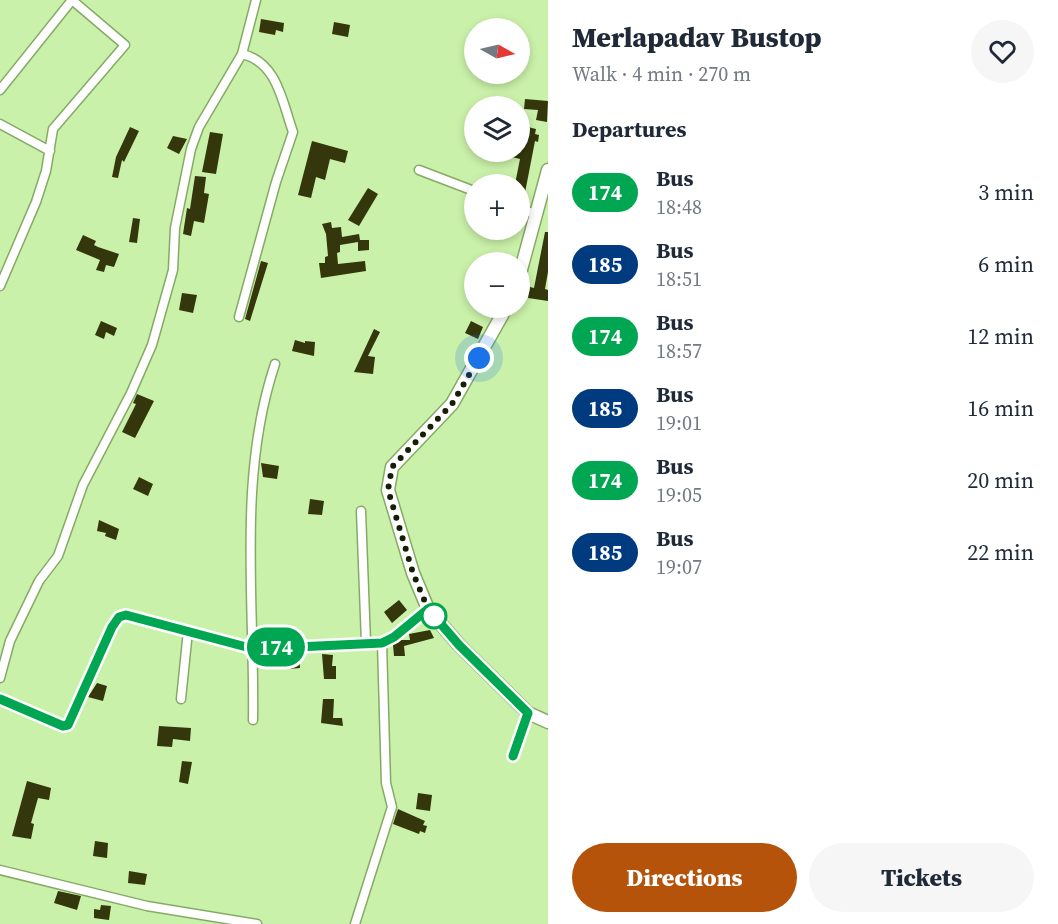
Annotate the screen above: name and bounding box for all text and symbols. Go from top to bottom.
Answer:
north arrow [464,18,530,84]
map controls [464,18,530,318]
text: Merlapadav Bustop [572,18,822,56]
button: heart [971,20,1034,83]
text: Walk · 4 min · 270 m [572,60,751,88]
button: layers [464,96,530,162]
text: Departures [572,114,686,144]
text: Bus [656,163,693,193]
button: + [464,174,530,240]
text: 3 min [978,177,1034,207]
text: 174 [588,178,622,207]
text: 18:48 [656,193,702,221]
text: Bus [656,235,693,265]
text: 6 min [978,249,1034,279]
text: 185 [588,250,622,279]
button: − [464,252,530,318]
text: 18:51 [656,265,702,293]
text: Bus [656,307,693,337]
text: 12 min [967,321,1034,351]
text: 174 [588,322,622,351]
text: 18:57 [656,337,702,365]
your location [464,343,494,373]
text: Bus [656,379,693,409]
text: 16 min [967,393,1034,423]
text: 185 [588,394,622,423]
text: 19:01 [656,409,702,437]
text: Bus [656,451,693,481]
text: 20 min [967,465,1034,495]
text: 174 [588,466,622,495]
text: 19:05 [656,481,702,509]
text: Bus [656,523,693,553]
text: 22 min [967,537,1034,567]
text: 185 [588,538,622,567]
text: 19:07 [656,553,702,581]
unlabelled marker [421,603,447,629]
line badge: 174 [242,628,310,666]
text: 174 [259,633,293,662]
button: Directions [572,843,797,912]
button: Tickets [809,843,1034,912]

